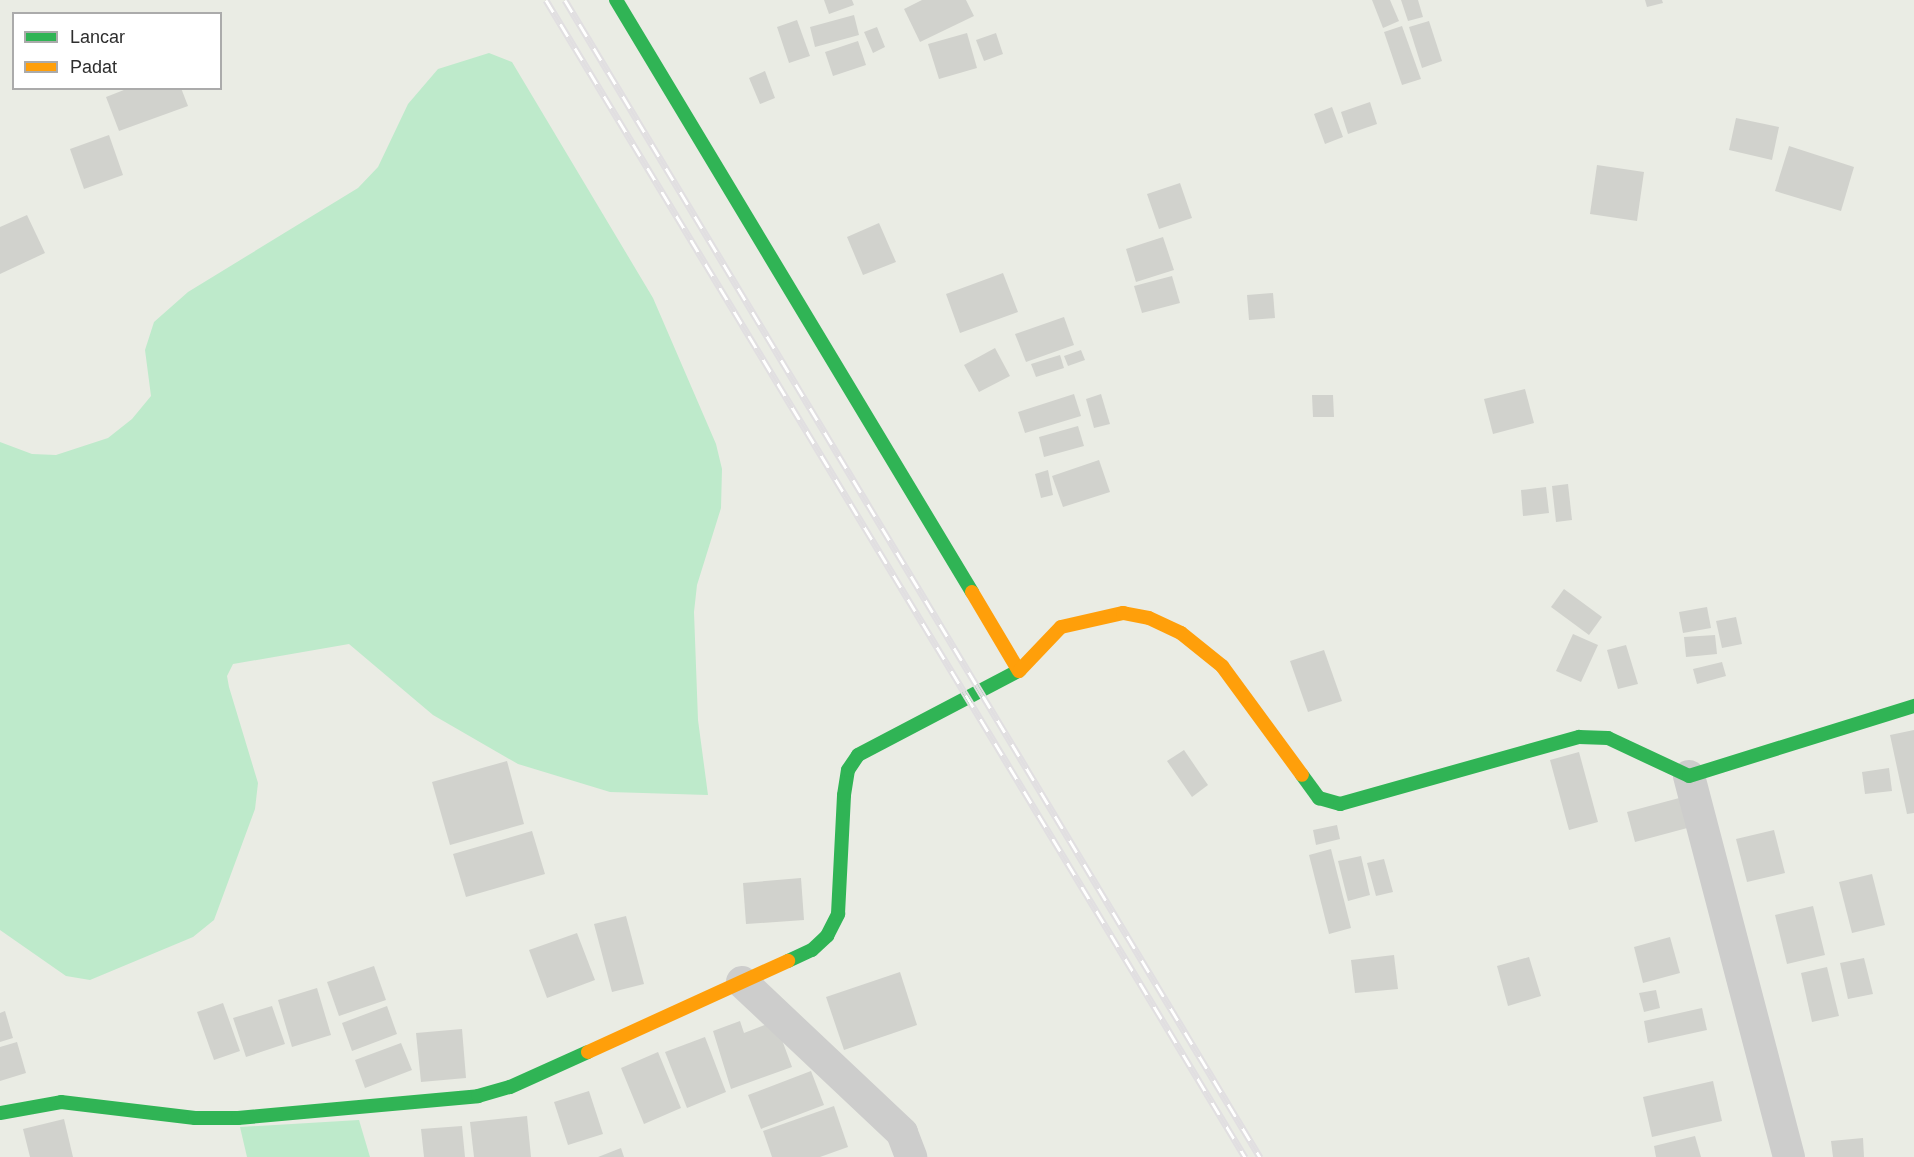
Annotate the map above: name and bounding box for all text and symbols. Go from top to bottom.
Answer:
legend [12,12,222,90]
text: Lancar [70,27,125,47]
text: Padat [70,57,117,77]

